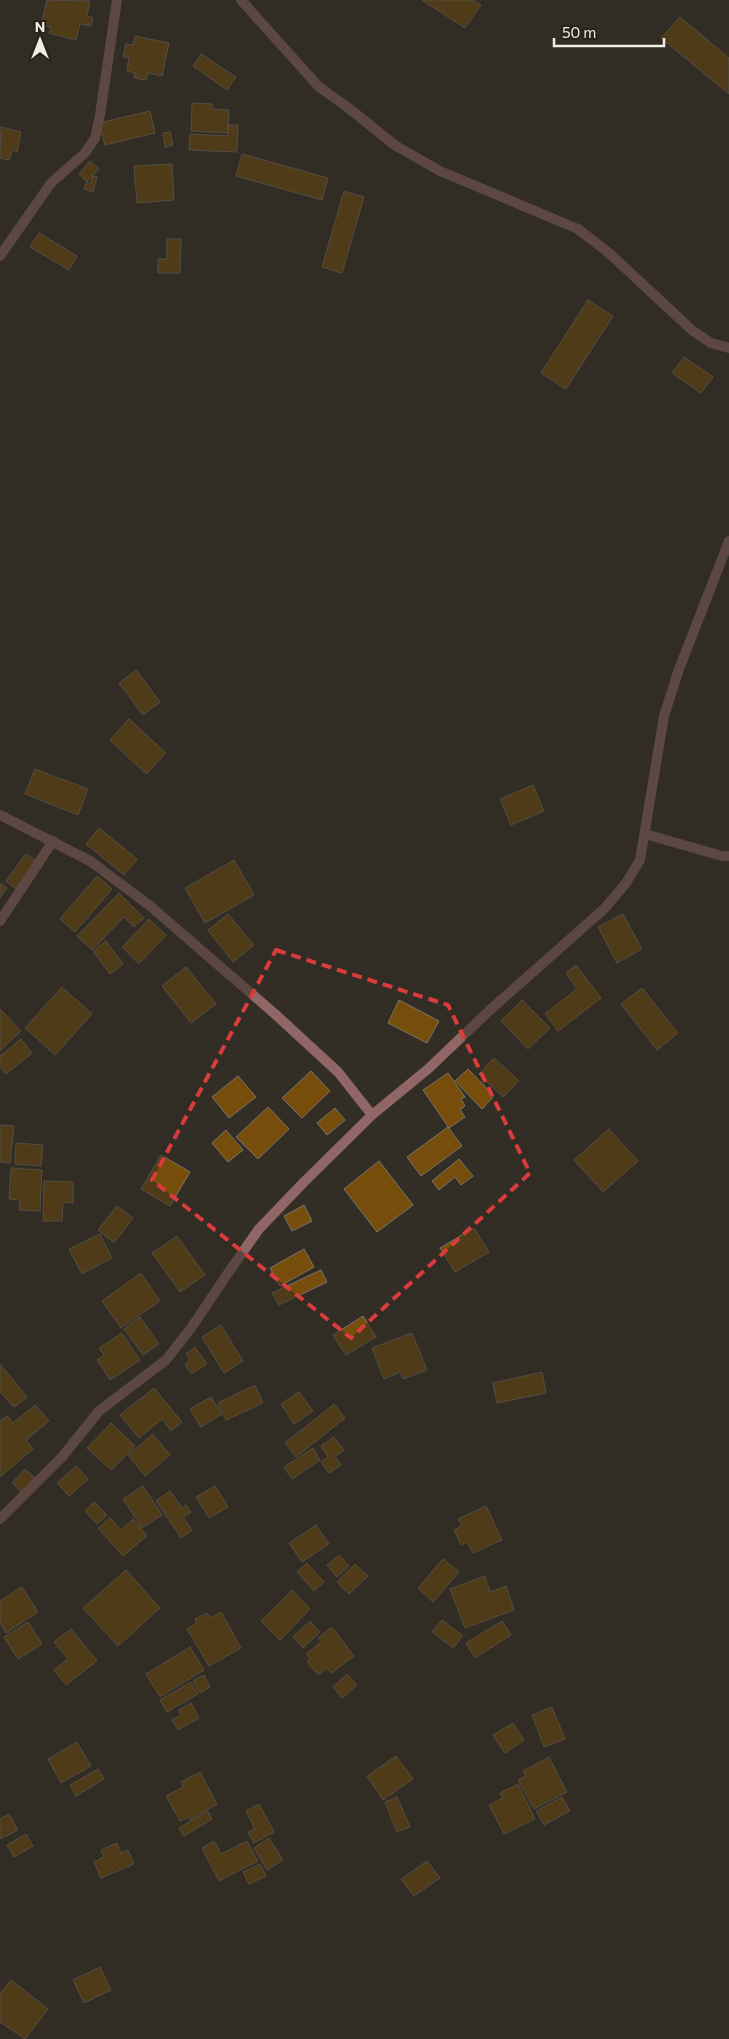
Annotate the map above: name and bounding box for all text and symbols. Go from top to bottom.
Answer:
north arrow [15,15,65,65]
scale bar [554,15,664,47]
text: N [35,18,45,35]
text: 50 m [562,23,596,41]

